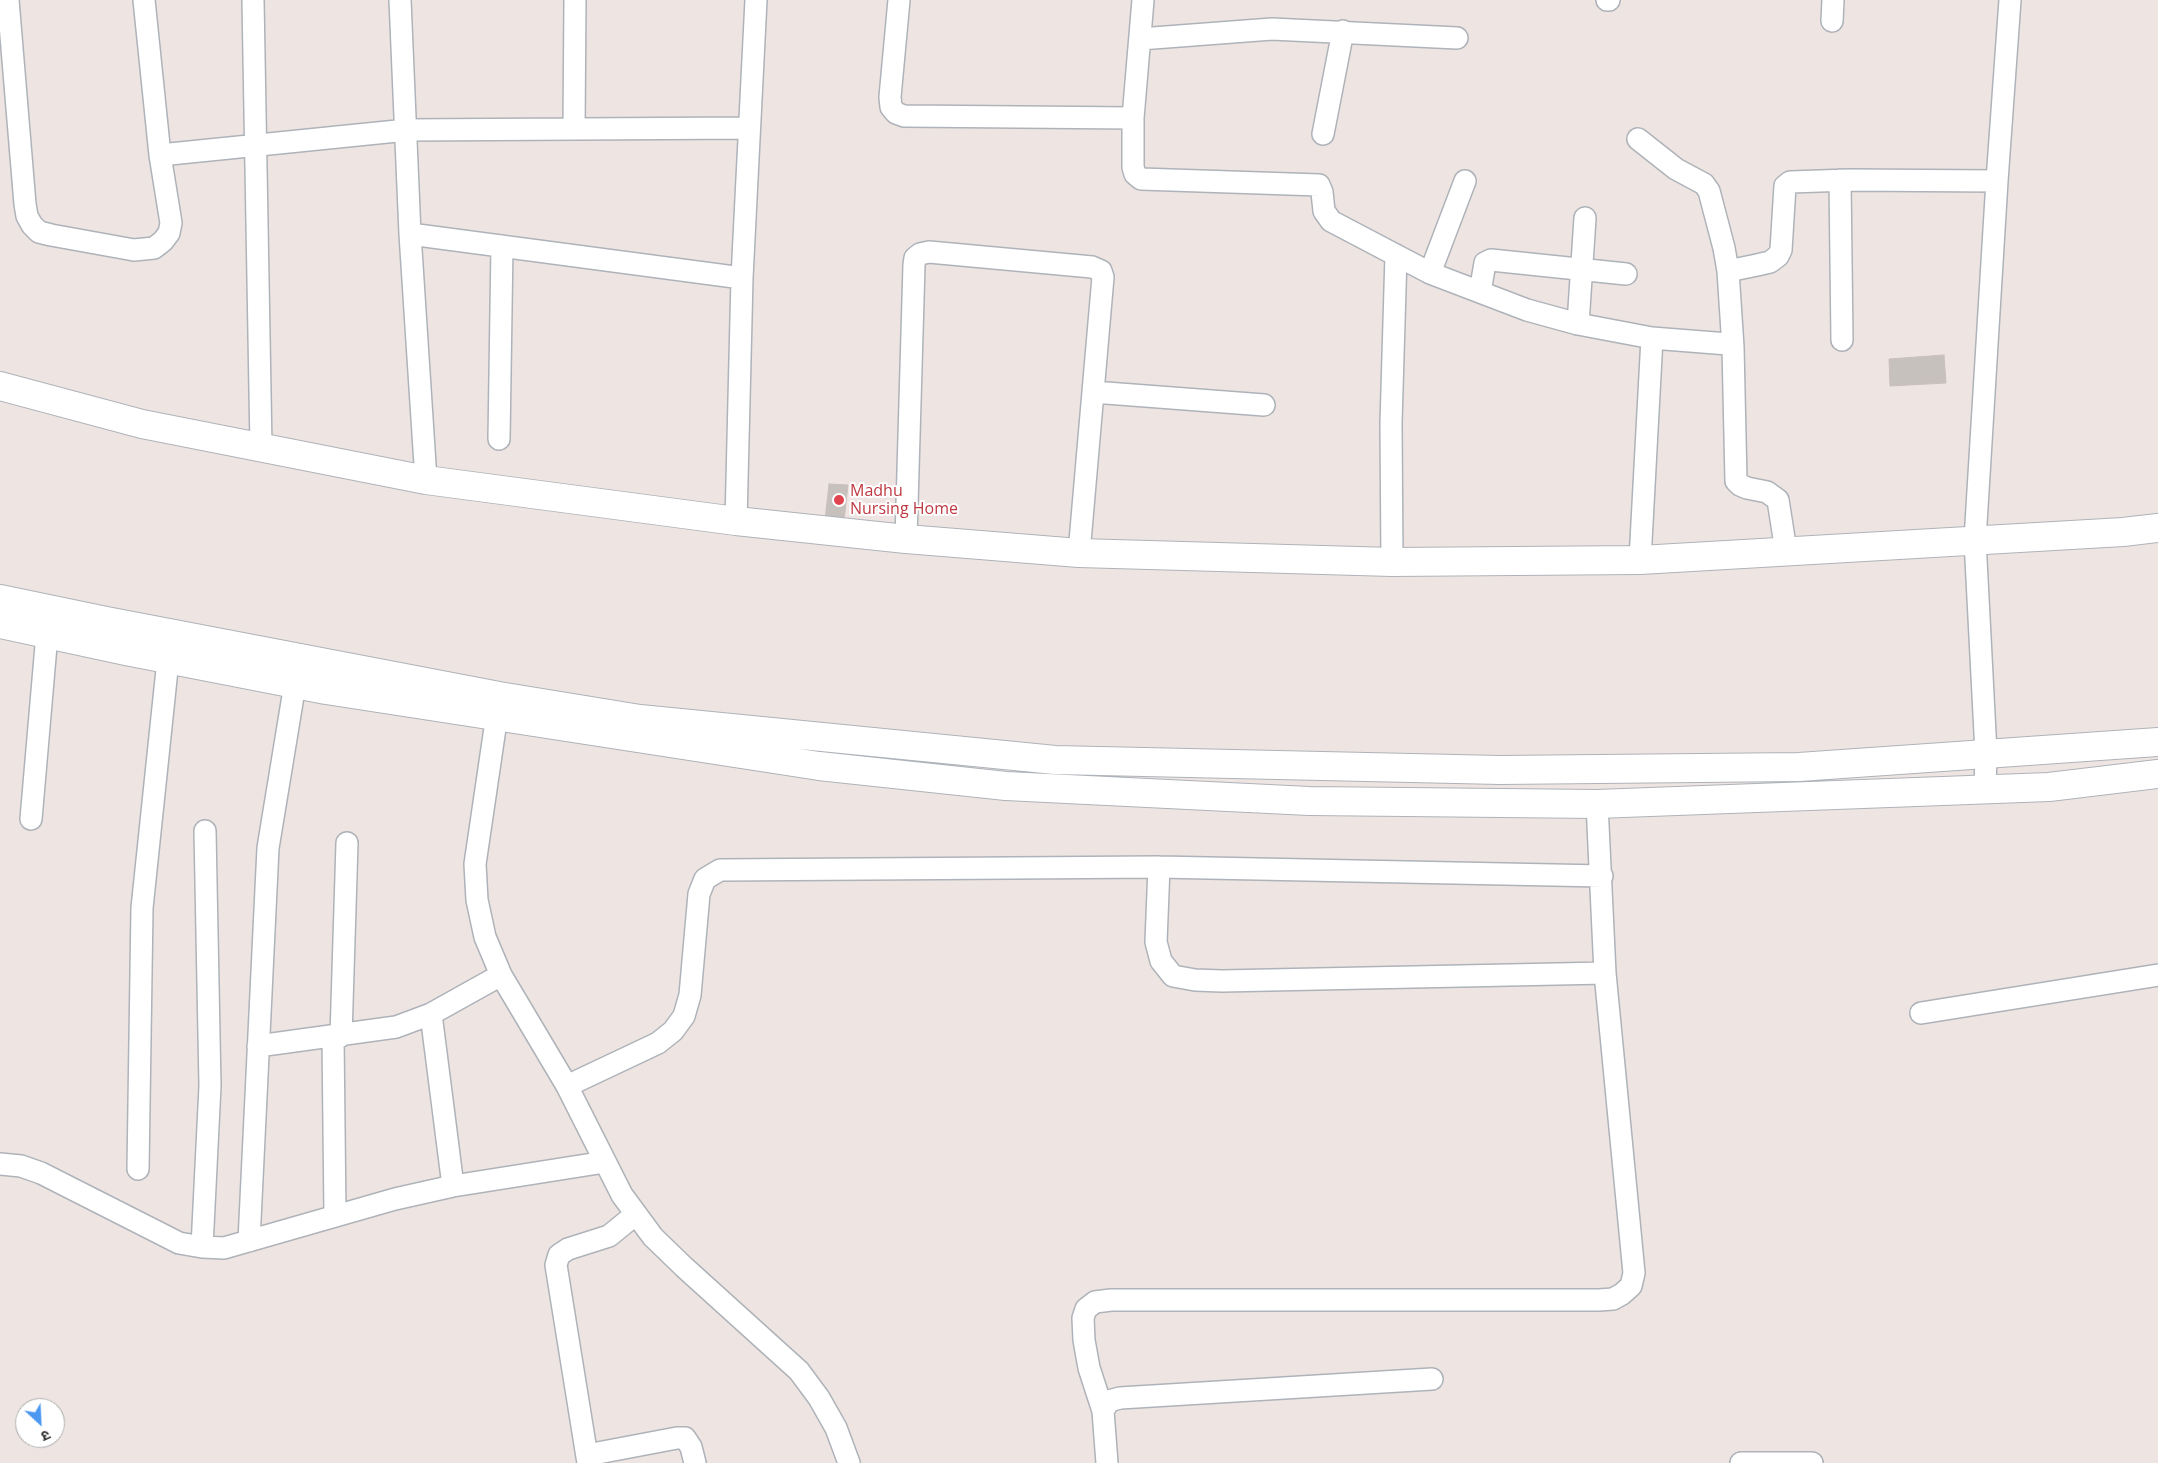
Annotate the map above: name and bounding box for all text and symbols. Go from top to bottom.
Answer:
place label: Madhu Nursing Home [850,481,958,519]
marker: Madhu Nursing Home [832,493,846,507]
north arrow [15,1398,65,1448]
text: उ [38,1426,54,1446]

